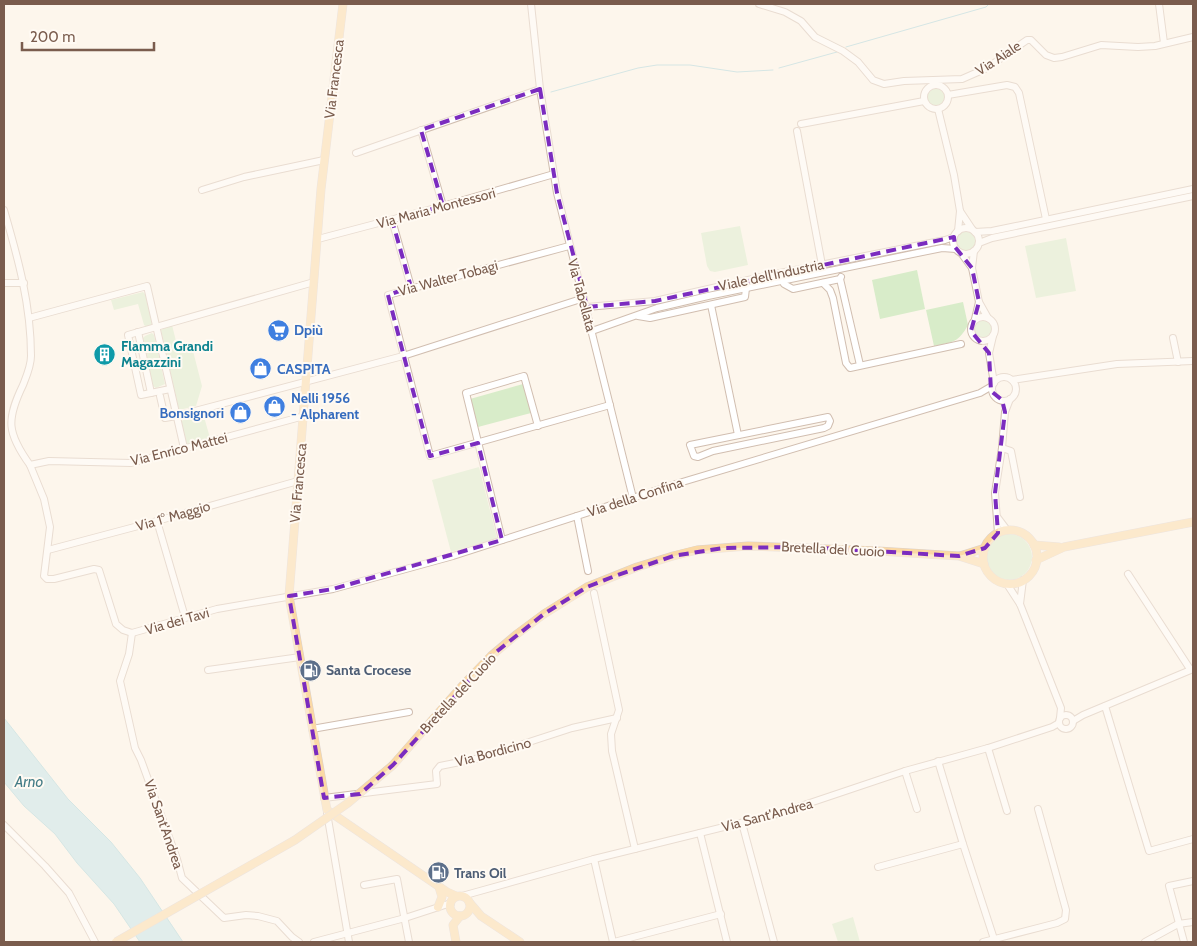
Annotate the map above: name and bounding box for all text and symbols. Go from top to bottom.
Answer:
scale bar [22,20,155,52]
text: 200 m [30,28,75,46]
street label: Via Aiale [972,37,1024,79]
street label: Via Francesca [320,38,348,120]
street label: Via Maria Montessori [375,183,497,233]
street label: Viale dell'Industria [717,255,826,295]
street label: Via Walter Tobagi [396,256,500,300]
street label: Via Tabellata [564,257,600,334]
supermarket icon: Dpiù [266,318,290,342]
place label: Dpiù [294,321,323,339]
place label: Flamma Grandi Magazzini [121,337,213,371]
building icon: Flamma Grandi Magazzini [93,342,117,366]
shop icon: CASPITA [249,357,273,381]
place label: CASPITA [277,360,331,378]
place label: Nelli 1956 - Alpharent [291,389,359,423]
shop icon: Nelli 1956 - Alpharent [263,394,287,418]
shop icon: Bonsignori [228,401,252,425]
place label: Bonsignori [160,404,224,422]
street label: Via Enrico Mattei [129,428,229,470]
street label: Via Francesca [286,442,310,524]
street label: Via della Confina [585,473,685,521]
street label: Via 1° Maggio [134,497,213,535]
street label: Bretella del Cuoio [781,537,885,561]
street label: Via dei Tavi [143,603,211,639]
street label: Bretella del Cuoio [416,649,500,737]
fuel station icon: Santa Crocese [298,658,322,682]
place label: Santa Crocese [326,661,411,679]
street label: Via Bordicino [453,733,533,771]
water label: Arno [14,773,44,791]
street label: Via Sant'Andrea [140,777,188,871]
street label: Via Sant'Andrea [720,794,815,836]
fuel station icon: Trans Oil [426,861,450,885]
place label: Trans Oil [454,864,507,882]

